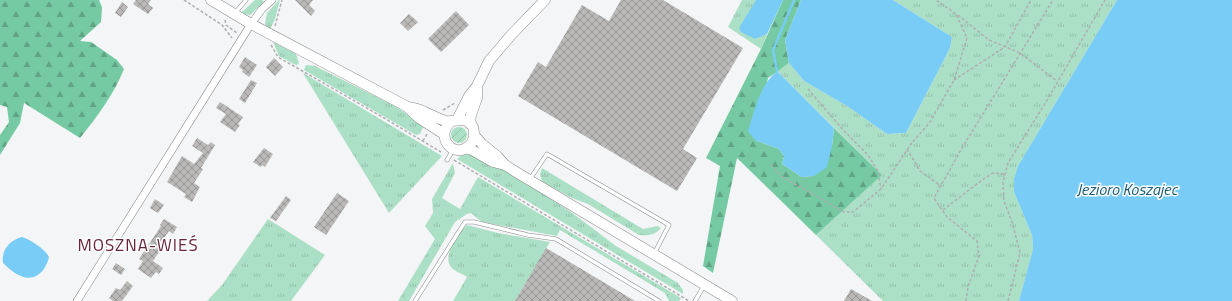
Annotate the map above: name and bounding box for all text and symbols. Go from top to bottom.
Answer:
water label: Jezioro Koszajec [1077,177,1179,201]
district label: MOSZNA-WIEŚ [77,232,199,258]

